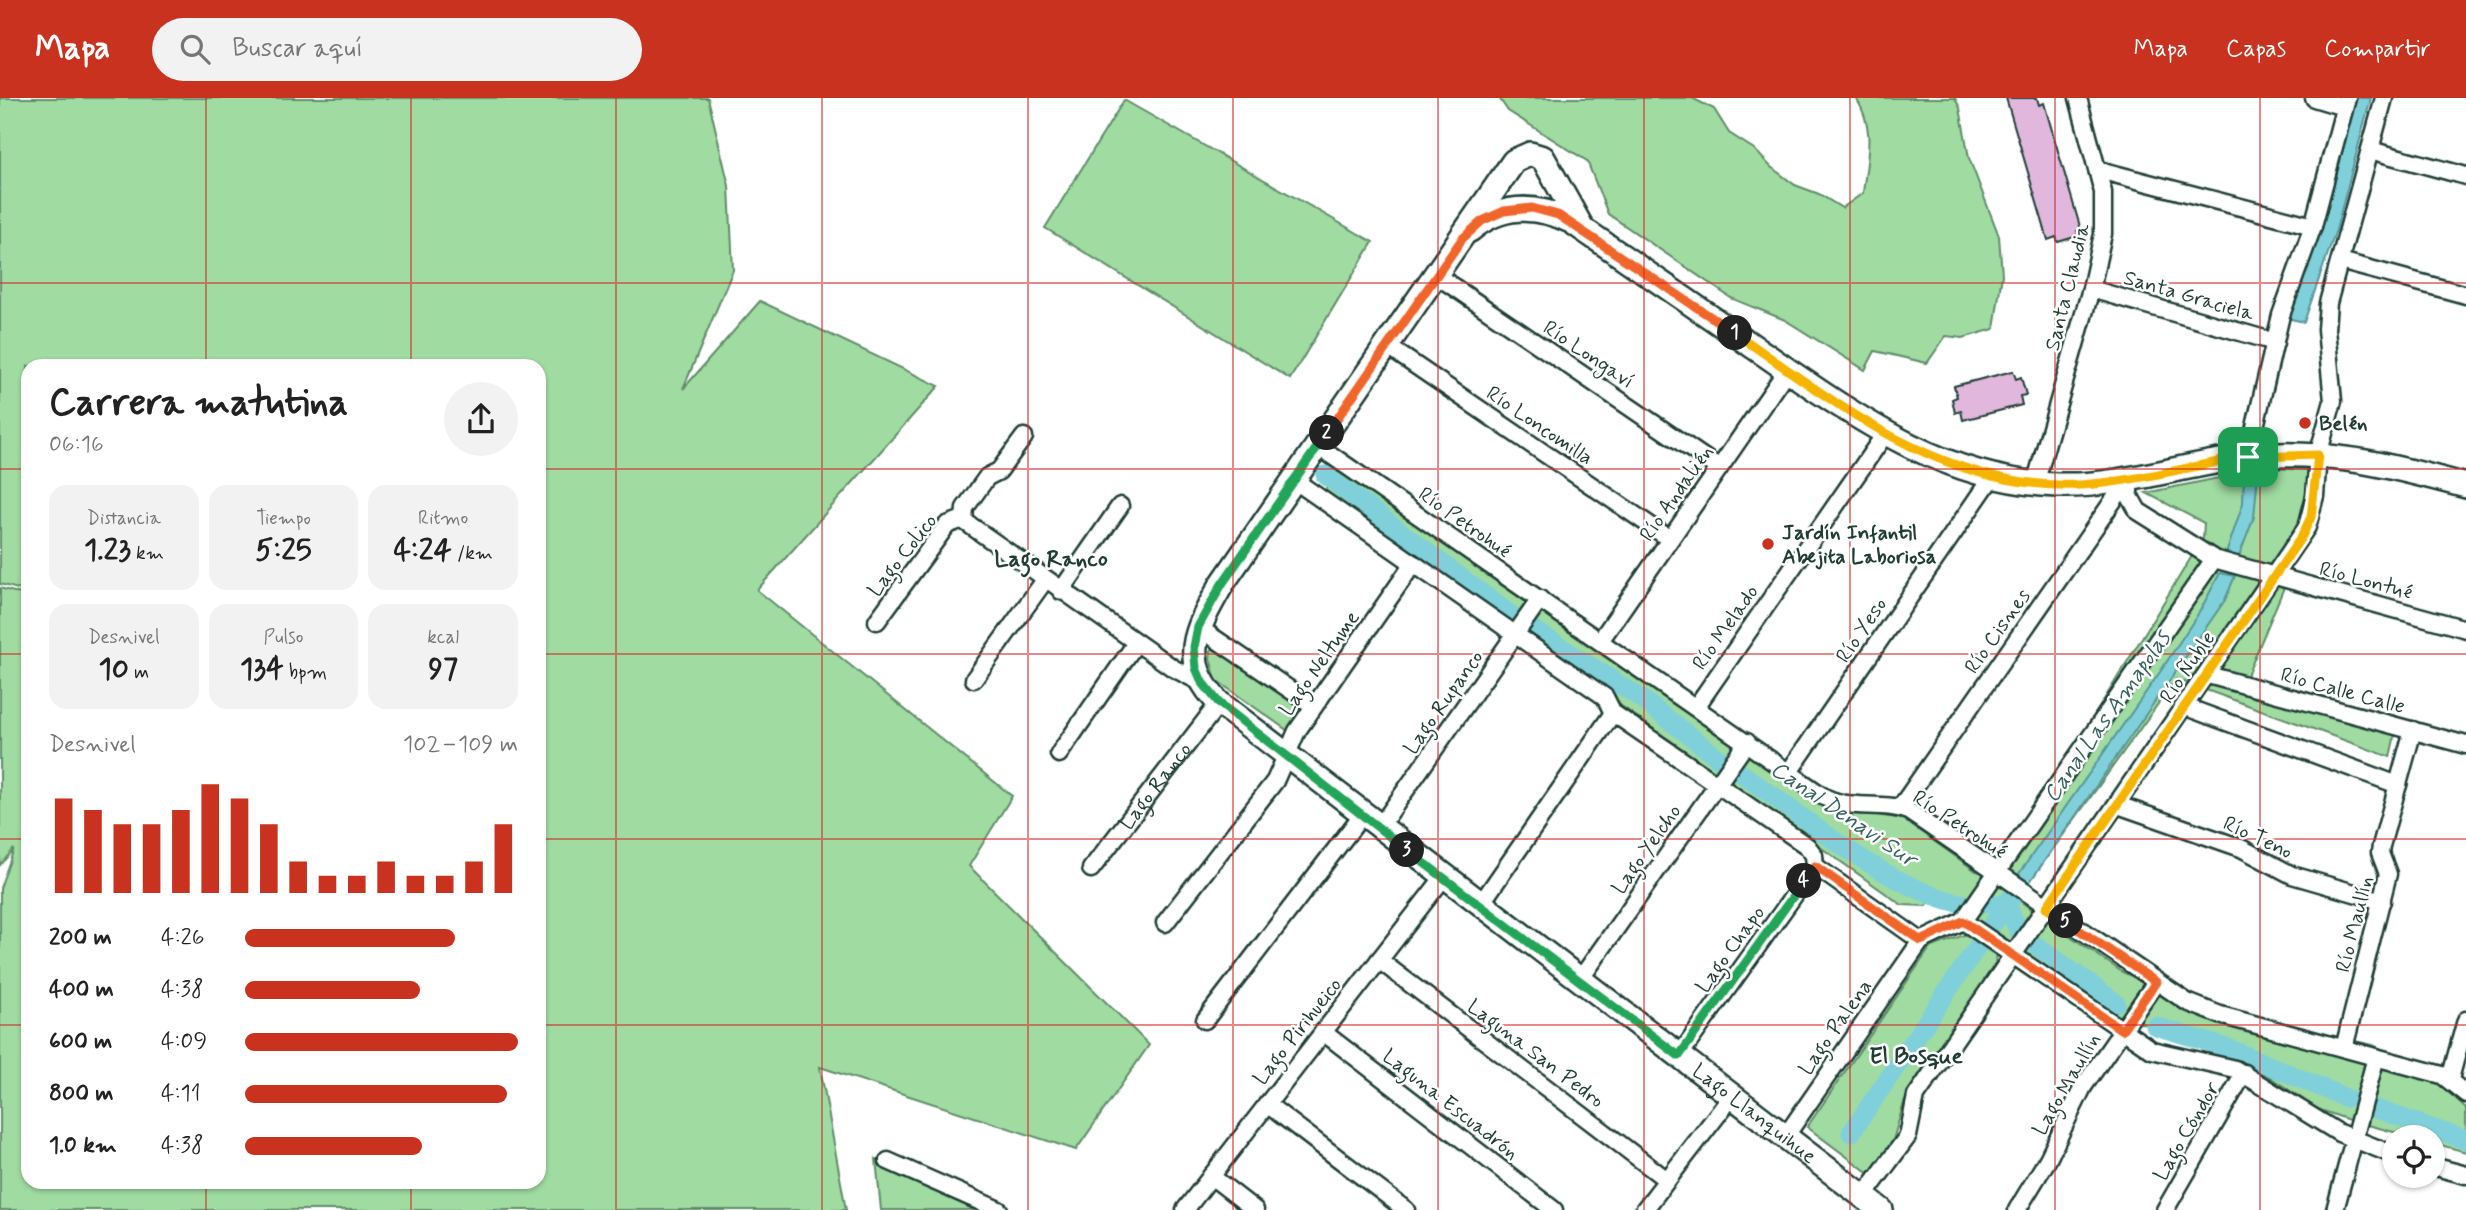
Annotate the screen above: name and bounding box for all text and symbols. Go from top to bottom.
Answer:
search box [152,18,642,81]
text: Mapa [35,27,110,71]
icon: search [176,30,214,68]
text: Buscar aquí [232,32,363,66]
text: Mapa [2133,34,2188,65]
text: Capas [2226,34,2286,65]
text: Compartir [2324,34,2431,65]
street label: Santa Claudia [2039,220,2097,354]
street label: Santa Graciela [2120,264,2258,328]
street label: Río Longaví [1537,314,1639,396]
pin: 1 [1718,316,1752,350]
text: 1 [1730,320,1739,345]
text: Carrera matutina [49,379,348,428]
street label: Río Loncomilla [1480,380,1598,472]
button: share [444,382,518,456]
place label: Belén [2319,410,2368,438]
marker: Belén [2297,415,2313,431]
pin: 2 [1310,416,1344,450]
text: 2 [1322,420,1331,445]
pin [2218,427,2278,487]
text: 06:16 [49,430,104,460]
icon: arrive [2229,438,2267,476]
street label: Río Andalién [1633,440,1720,547]
street label: Río Petrohué [1412,481,1516,565]
text: Distancia [87,506,161,531]
text: Tiempo [256,506,311,531]
text: Ritmo [418,506,468,531]
street label: Lago Colico [861,508,946,604]
place label: Jardín Infantil Abejita Laboriosa [1782,519,1937,571]
text: 1.23 [84,531,131,570]
text: 5:25 [255,531,312,570]
text: 4:24 [393,531,452,570]
marker: Jardín Infantil Abejita Laboriosa [1760,536,1776,552]
text: km [131,541,164,566]
text: /km [452,541,493,566]
district label: Lago Ranco [994,545,1108,578]
street label: Río Lontué [2316,555,2415,607]
street label: Río Melado [1686,579,1765,676]
street label: Río Cisnes [1958,583,2037,680]
street label: Río Yeso [1830,592,1894,669]
street label: Lago Neltume [1273,605,1368,723]
water label: Canal Las Amapolas [2037,624,2179,809]
text: Desnivel [88,625,160,650]
text: Pulso [264,625,303,650]
text: kcal [427,625,459,650]
street label: Río Ñuble [2153,626,2222,709]
street label: Lago Rupanco [1398,645,1492,761]
text: 10 [98,650,129,689]
text: 134 [240,650,284,689]
text: 97 [428,650,458,689]
text: m [129,660,149,685]
text: bpm [284,660,327,685]
street label: Río Calle Calle [2277,661,2408,721]
text: Desnivel [49,730,136,760]
text: 102–109 m [403,730,518,760]
street label: Lago Ranco [1113,737,1199,836]
water label: Canal Denavi Sur [1764,755,1924,876]
street label: Río Petrohué [1907,784,2012,866]
street label: Lago Yelcho [1606,799,1690,901]
street label: Río Teno [2218,810,2297,866]
pin: 3 [1390,832,1424,868]
text: 3 [1402,837,1411,862]
pin: 4 [1786,864,1822,898]
text: 4 [1798,868,1809,893]
street label: Río Maullín [2329,873,2380,975]
street label: Lago Chapo [1690,900,1774,1000]
pin: 5 [2048,904,2084,938]
text: 5 [2060,908,2071,933]
text: 200 m [49,923,112,953]
text: 4:26 [161,923,205,953]
street label: Lago Pirihueico [1247,972,1350,1092]
street label: Lago Palena [1793,974,1881,1082]
text: 400 m [49,975,114,1005]
text: 4:38 [161,975,204,1005]
street label: Laguna San Pedro [1460,993,1610,1116]
text: 600 m [49,1027,112,1057]
text: 4:09 [161,1027,207,1057]
street label: Lago Maullín [2026,1028,2109,1142]
district label: El Bosque [1869,1042,1963,1072]
street label: Laguna Escuadrón [1375,1043,1524,1168]
street label: Lago Llanquihue [1686,1057,1822,1171]
street label: Lago Cóndor [2147,1077,2228,1187]
text: 800 m [49,1079,113,1109]
text: 4:11 [161,1079,201,1109]
map controls [2382,1125,2445,1188]
button: locate [2382,1125,2445,1188]
text: 1.0 km [49,1131,117,1161]
text: 4:38 [161,1131,204,1161]

